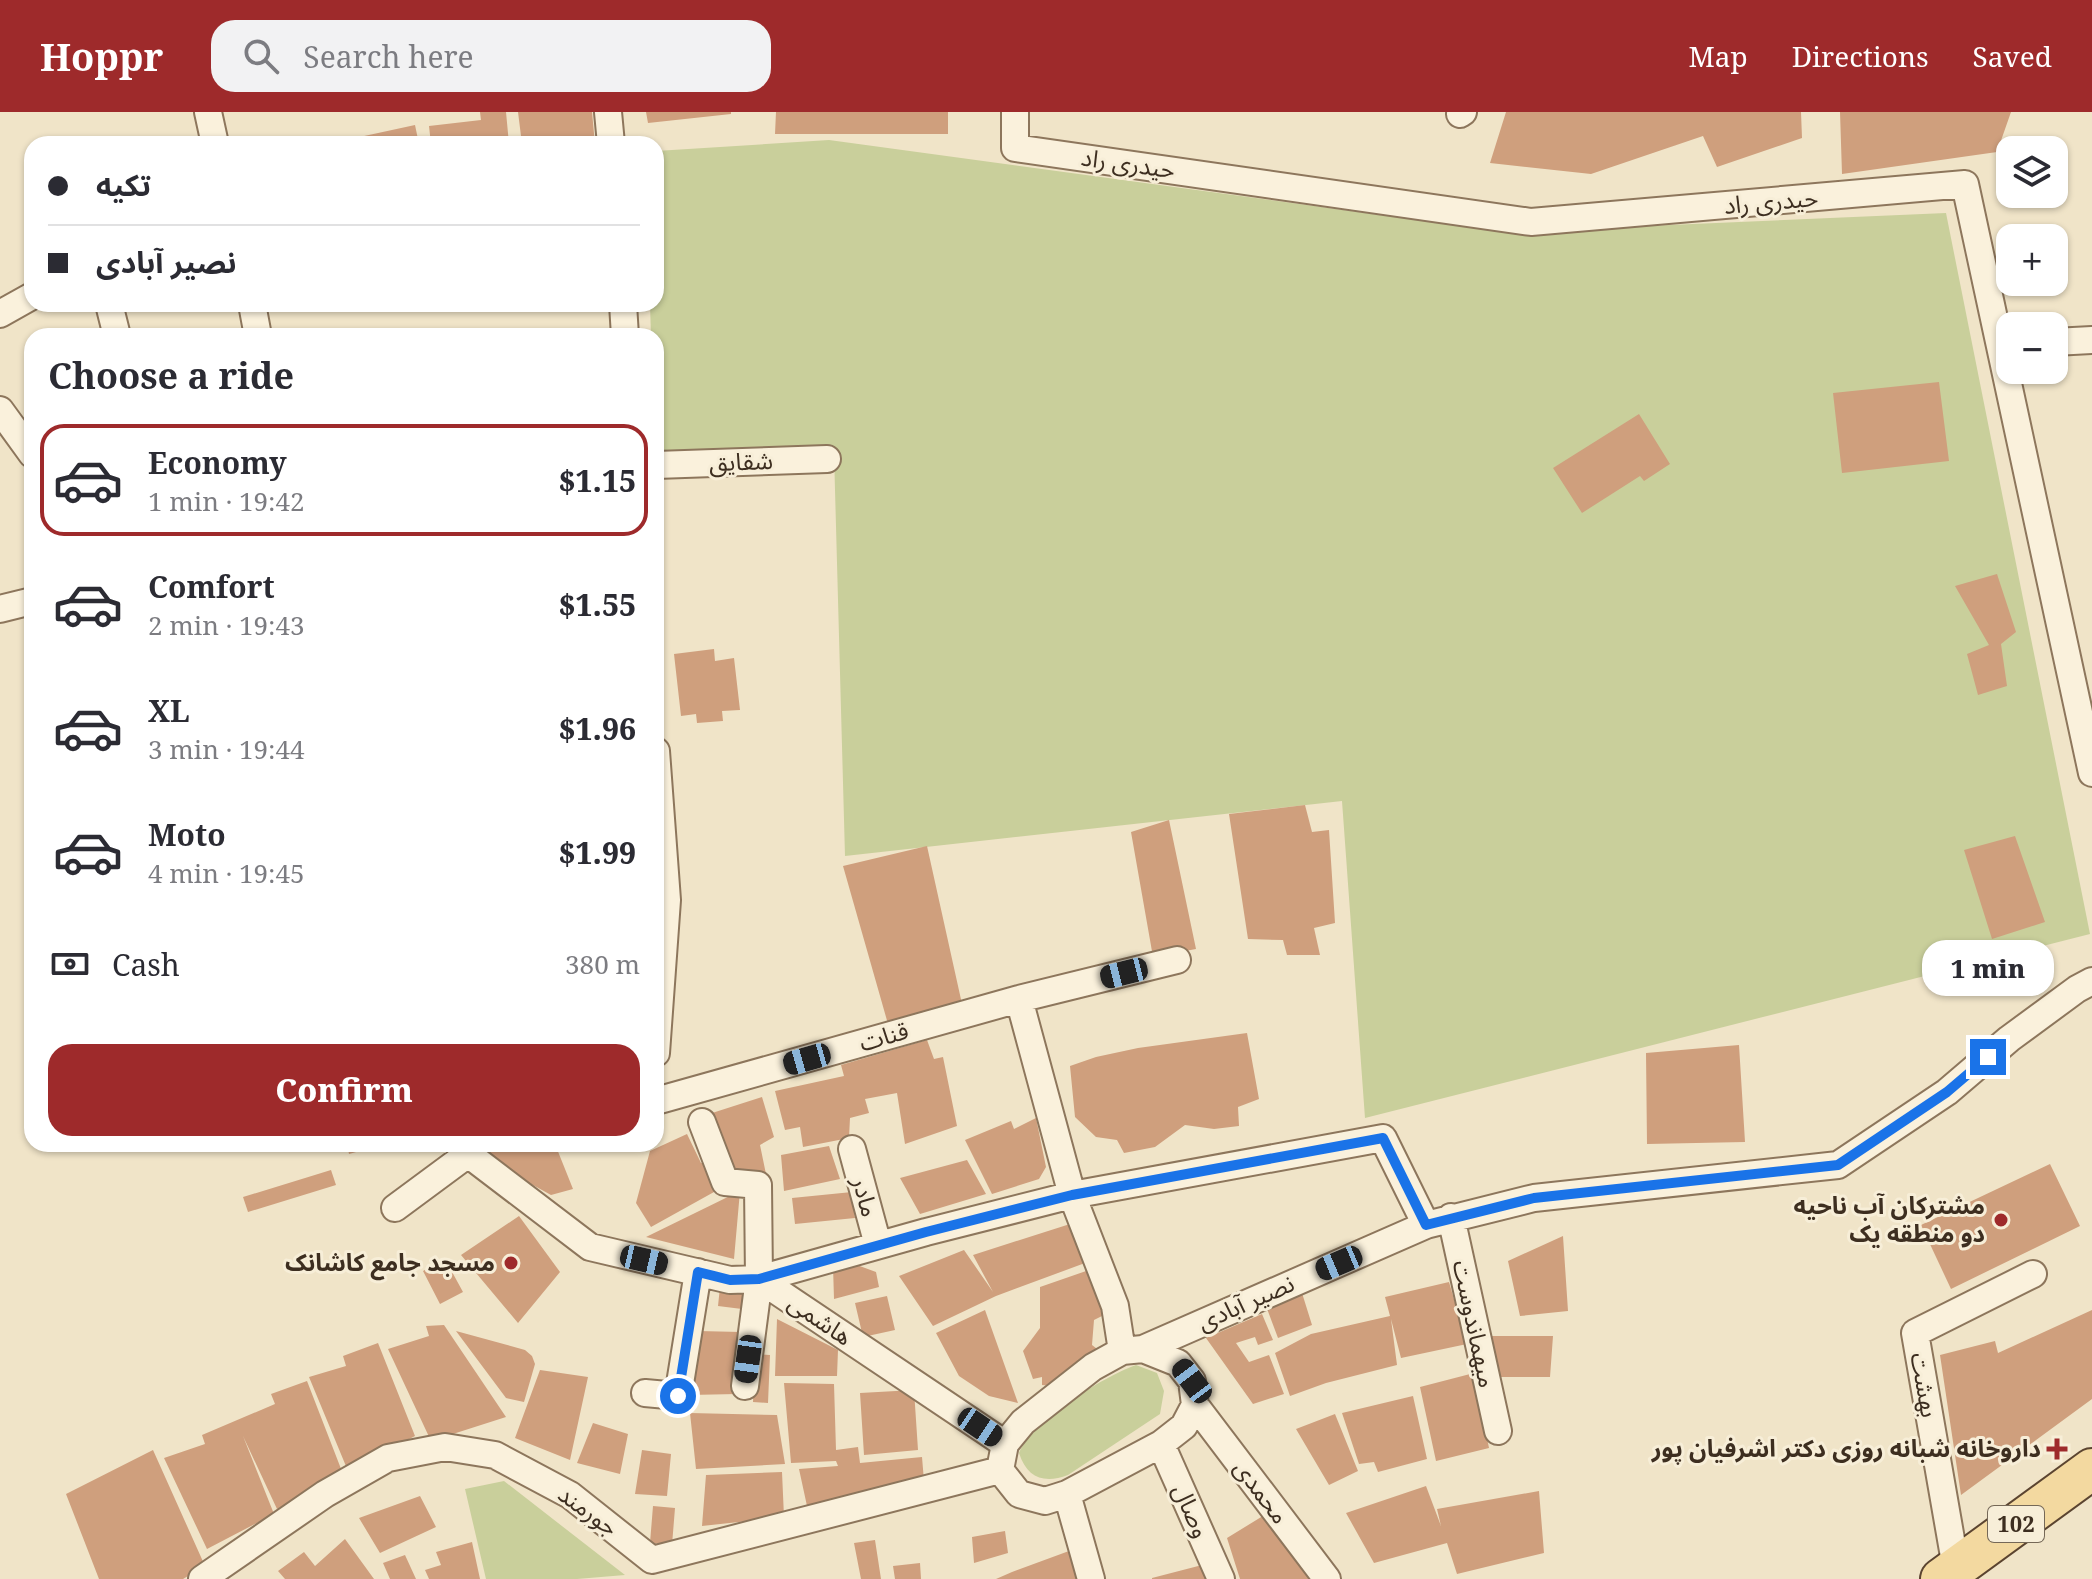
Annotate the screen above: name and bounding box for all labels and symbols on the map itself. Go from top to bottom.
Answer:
street label: حیدری راد [1079,140,1177,185]
street label: حیدری راد [1722,180,1819,221]
street label: شقایق [708,443,774,478]
callout: 1 min [1922,941,2054,997]
car [1098,956,1150,990]
street label: قنات [855,1013,912,1058]
route end [1970,1039,2006,1075]
car [781,1041,833,1077]
street label: مادر [845,1172,888,1220]
place label: مشترکان آب ناحیه دو منطقه یک [1794,1188,1985,1249]
marker: مشترکان آب ناحیه دو منطقه یک [1992,1211,2010,1229]
car [618,1243,670,1277]
car [1312,1243,1366,1283]
place label: مسجد جامع کاشانک [285,1245,495,1281]
marker: مسجد جامع کاشانک [502,1254,520,1272]
street label: میهماندوست [1446,1257,1505,1390]
street label: نصیر آبادی [1192,1266,1299,1338]
street label: هاشمی [782,1285,860,1352]
car [733,1334,763,1384]
street label: بهشت [1904,1350,1947,1420]
car [1168,1355,1216,1407]
route start [660,1378,696,1414]
car [953,1404,1007,1450]
place label: داروخانه شبانه روزی دکتر اشرفیان پور [1651,1431,2041,1465]
marker: داروخانه شبانه روزی دکتر اشرفیان پور [2048,1440,2066,1458]
street label: محمدی [1227,1452,1297,1530]
street label: جورمند [552,1477,626,1543]
street label: وصال [1166,1478,1219,1543]
road number: 102 [1988,1506,2044,1542]

